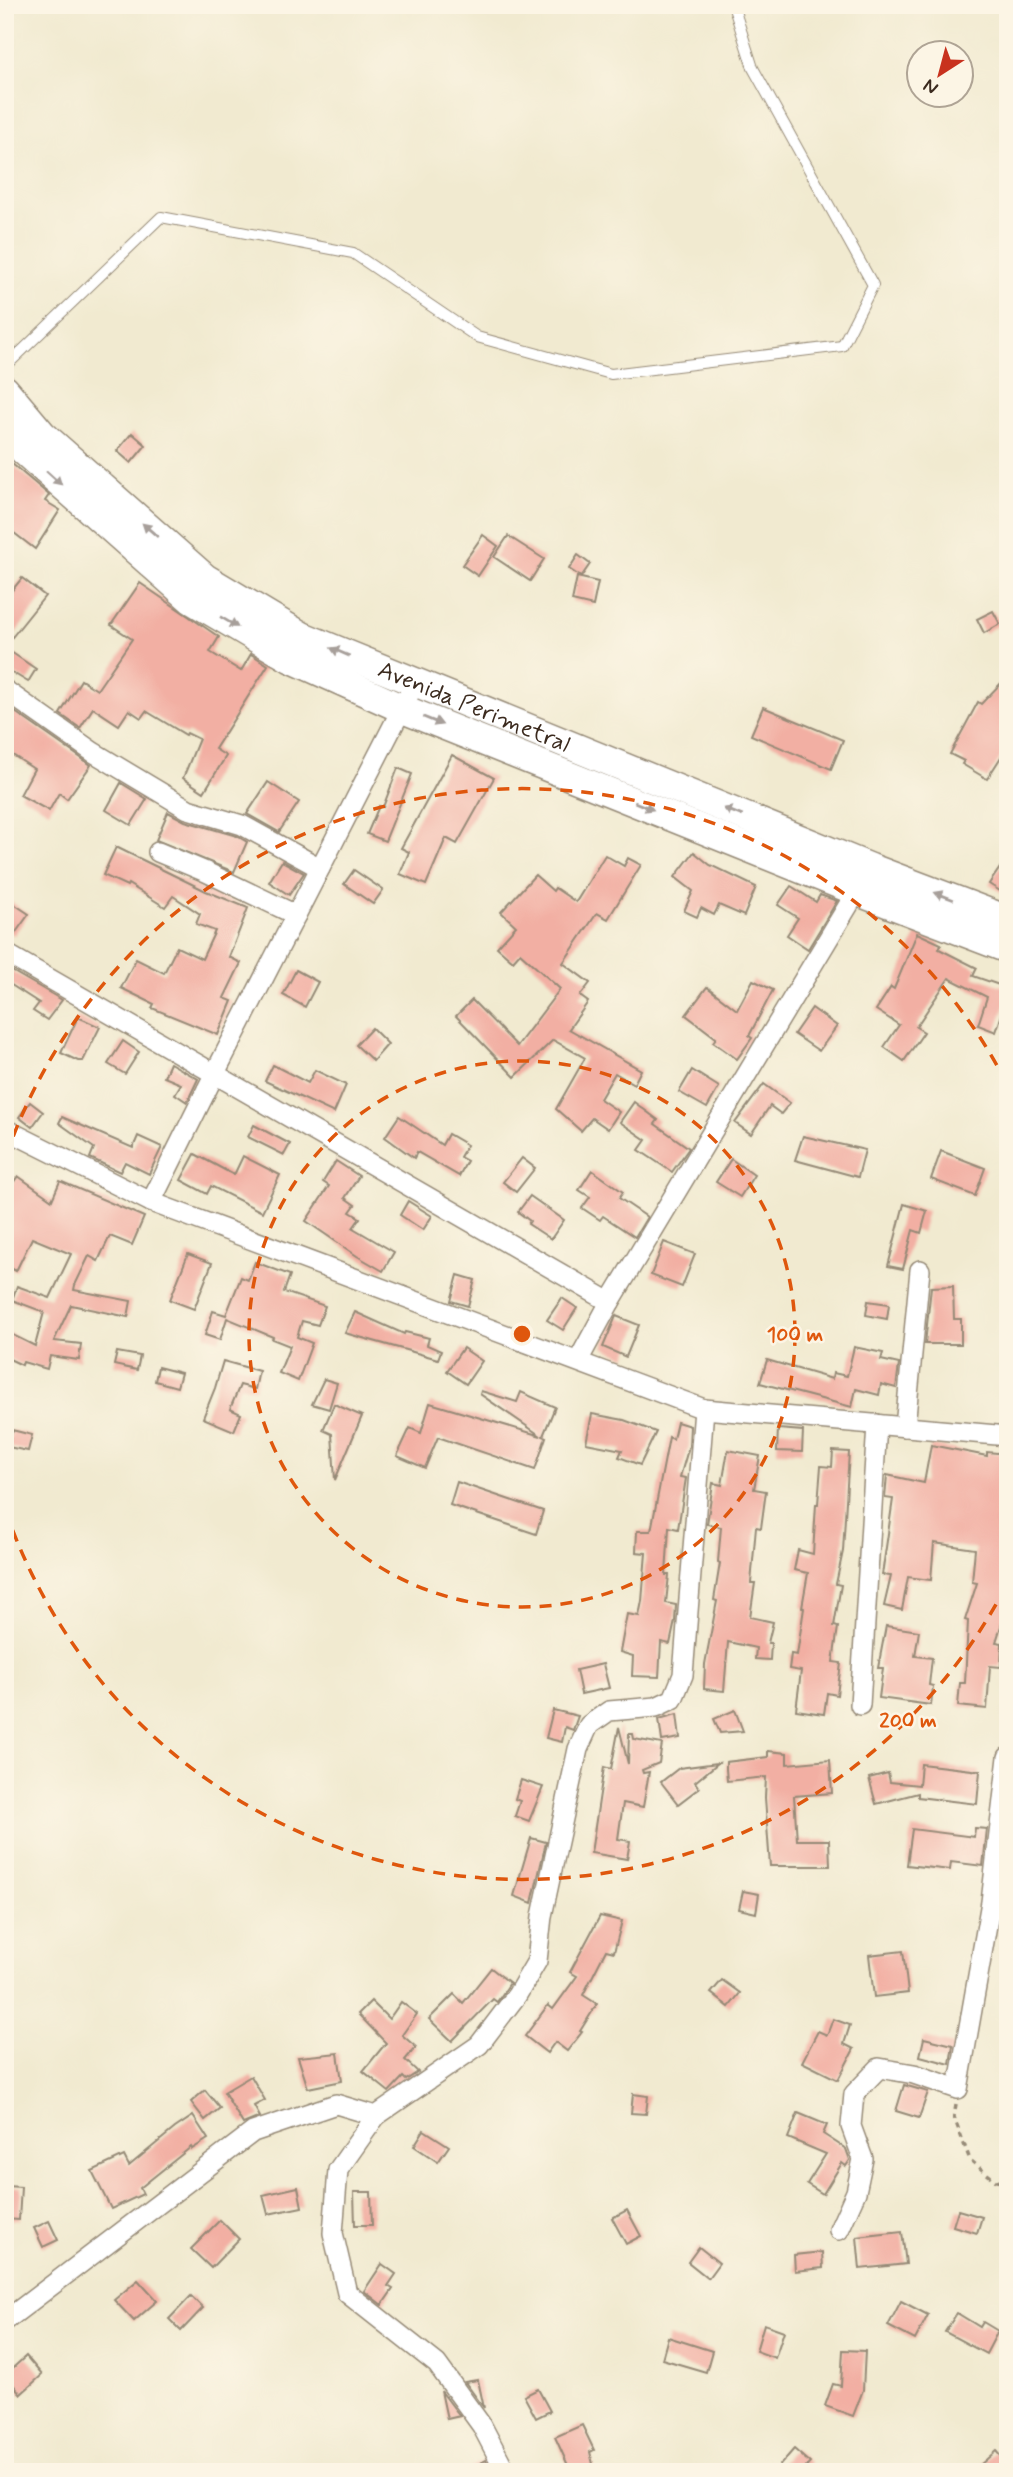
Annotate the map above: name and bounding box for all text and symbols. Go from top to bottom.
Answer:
north arrow [904,38,974,108]
text: N [918,73,943,100]
one-way arrow [45,469,62,485]
one-way arrow [142,523,159,538]
one-way arrow [220,616,239,628]
one-way arrow [330,646,351,657]
street label: Avenida Perimetral [373,655,574,761]
one-way arrow [423,715,444,726]
one-way arrow [634,800,655,811]
one-way arrow [722,806,743,817]
one-way arrow [933,890,954,901]
text: 100 m [767,1321,823,1349]
centre of rings [510,1322,534,1346]
text: 200 m [879,1707,937,1735]

